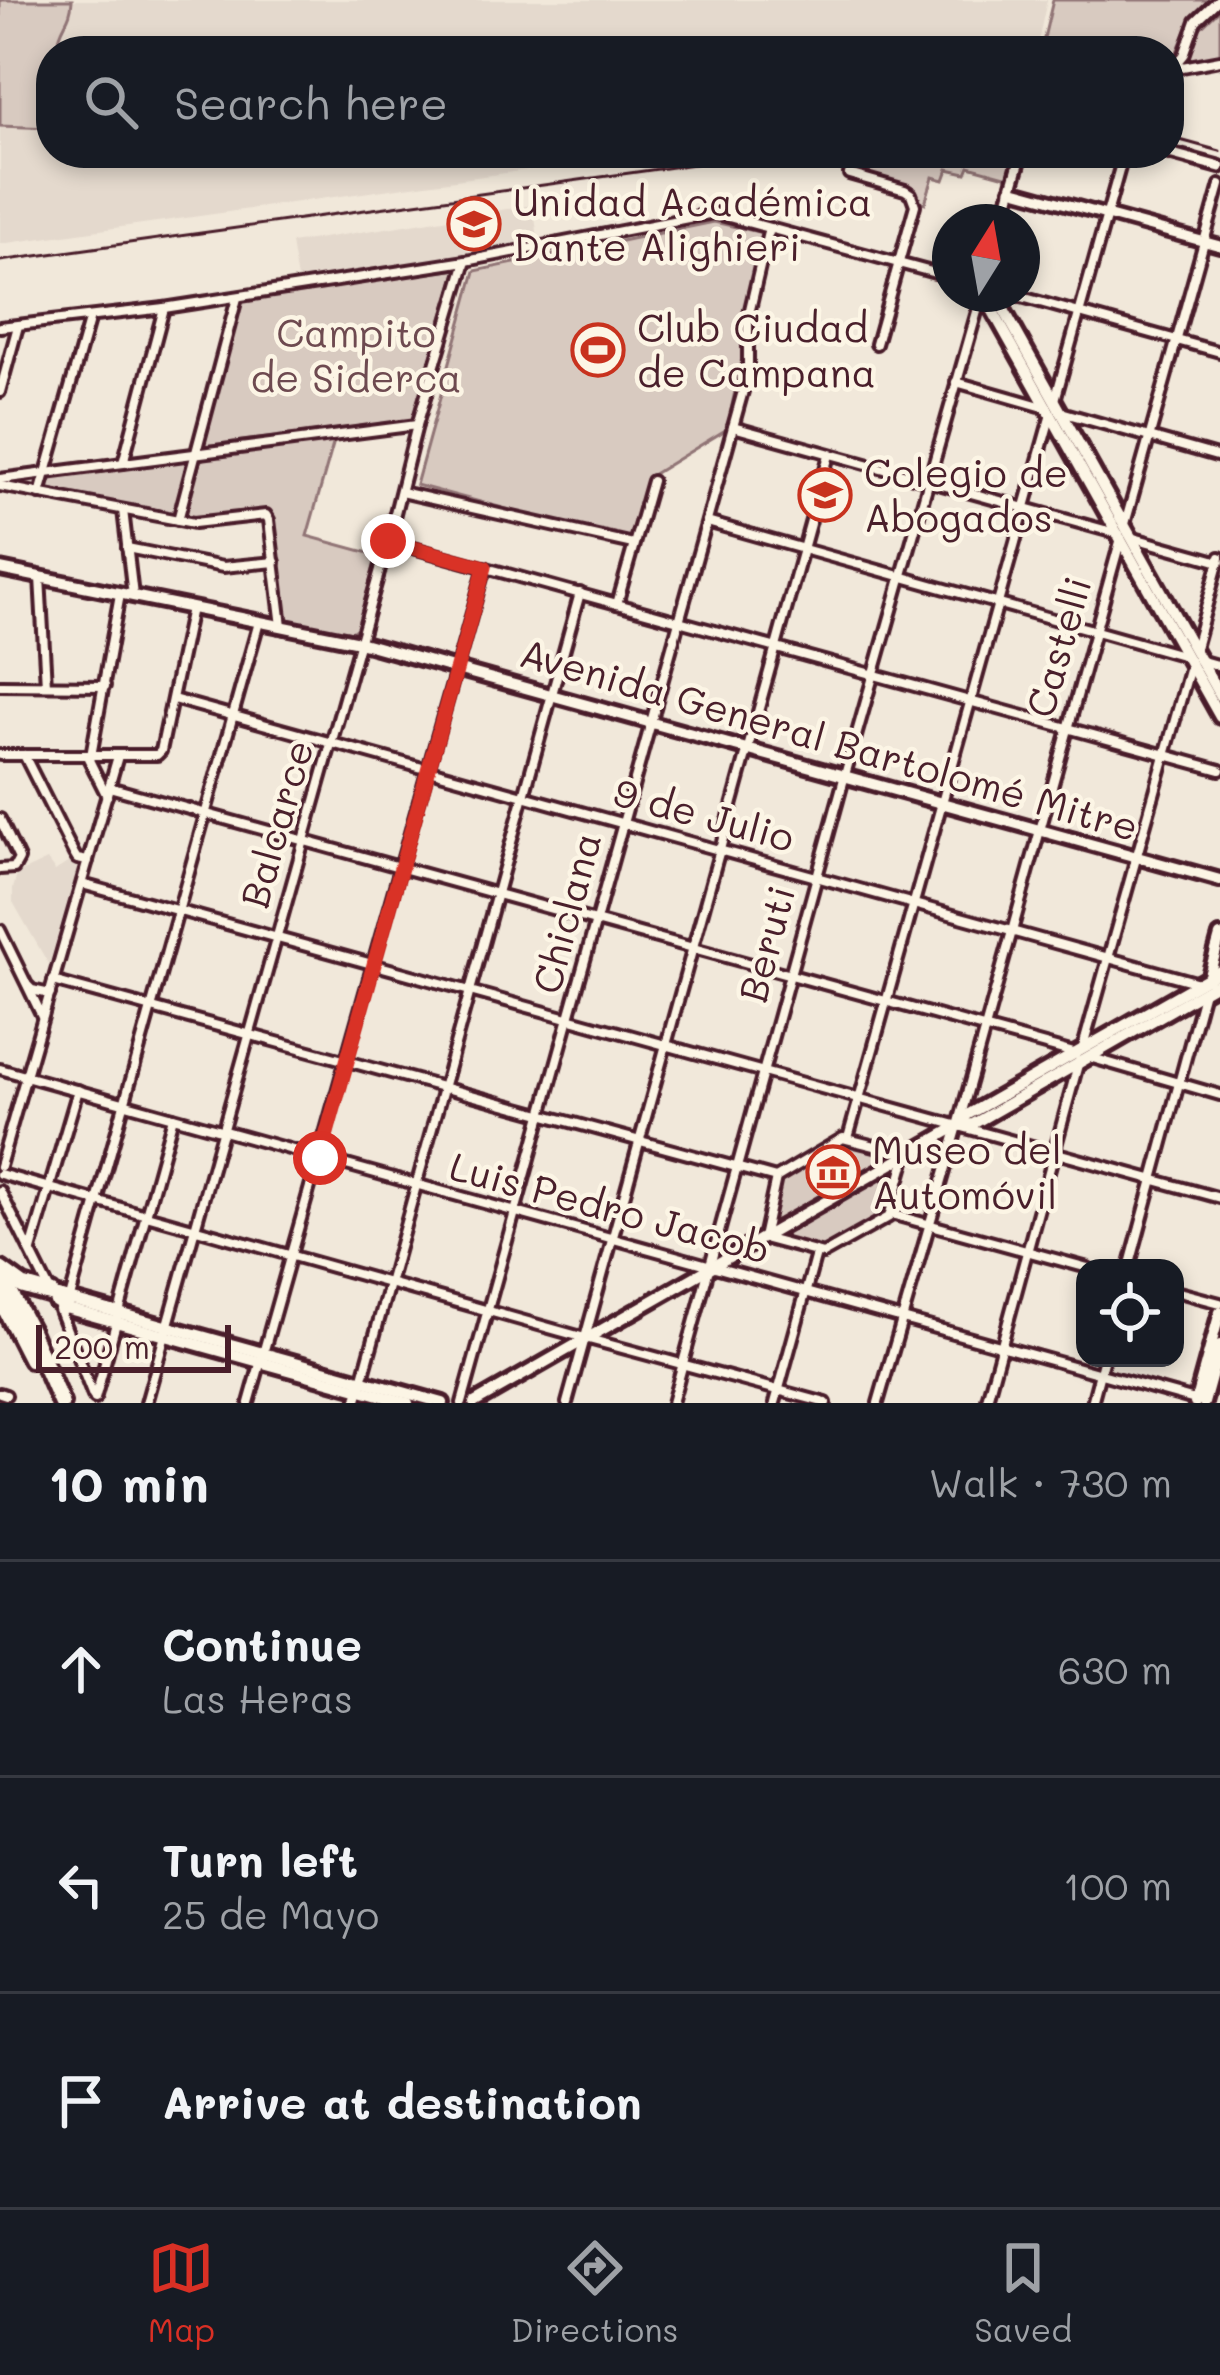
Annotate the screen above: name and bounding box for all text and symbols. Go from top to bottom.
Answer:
search box [36,36,1184,168]
icon: search [78,69,144,135]
text: Search here [174,73,448,131]
place label: Unidad Académica Dante Alighieri [513,175,872,272]
school or university icon: Unidad Académica Dante Alighieri [446,196,502,252]
north arrow [932,204,1040,312]
place label: Club Ciudad de Campana [637,301,876,397]
park label: Campito de Siderca [251,306,461,402]
sports icon: Club Ciudad de Campana [570,322,626,378]
place label: Colegio de Abogados [864,446,1068,543]
school or university icon: Colegio de Abogados [797,467,853,523]
route end [361,514,415,568]
street label: Castelli [1013,570,1102,723]
street label: Avenida General Bartolomé Mitre [514,626,1144,851]
street label: Balcarce [227,734,324,913]
street label: 9 de Julio [609,765,800,862]
street label: Chiclana [520,826,611,999]
street label: Beruti [726,880,806,1007]
place label: Museo del Automóvil [872,1123,1062,1219]
route start [293,1131,347,1185]
street label: Luis Pedro Jacob [445,1139,776,1274]
museum icon: Museo del Automóvil [805,1144,861,1200]
map controls [1076,1259,1184,1367]
button: locate [1076,1259,1184,1367]
scale bar [36,1319,231,1372]
text: 200 m [54,1324,150,1367]
text: 10 min [48,1448,209,1515]
text: Walk · 730 m [929,1456,1172,1507]
text: Continue [162,1614,362,1672]
icon: ahead [48,1636,114,1702]
text: 630 m [1058,1643,1172,1694]
text: Las Heras [162,1672,353,1723]
text: Turn left [162,1830,358,1888]
icon: left [48,1852,114,1918]
text: 100 m [1063,1859,1172,1910]
text: 25 de Mayo [162,1888,379,1939]
icon: arrive [48,2068,114,2134]
text: Arrive at destination [162,2072,642,2130]
tab: Map [148,2235,215,2350]
tab: Directions [511,2235,678,2350]
tab: Saved [974,2235,1072,2350]

